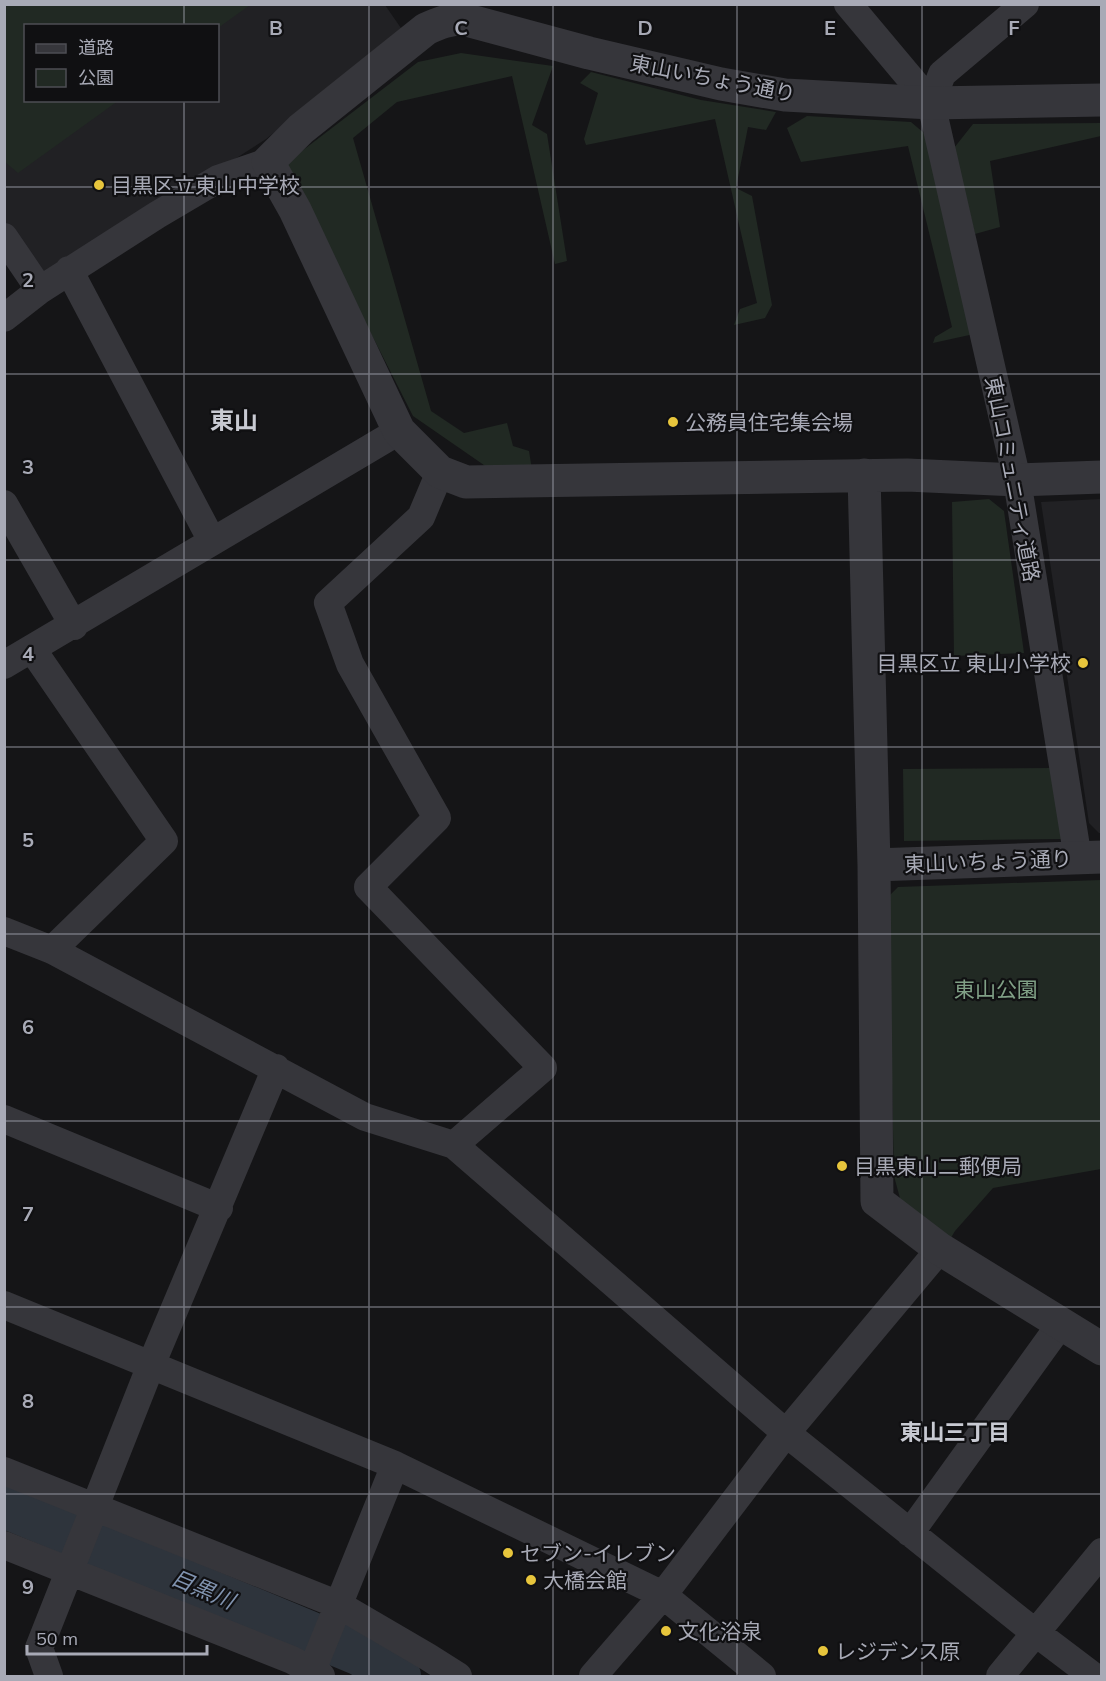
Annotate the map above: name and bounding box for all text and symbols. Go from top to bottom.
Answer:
text: B [269,15,283,40]
text: C [454,15,468,40]
text: D [637,15,653,40]
text: E [824,15,836,40]
text: F [1008,15,1020,40]
legend [24,24,219,102]
text: 道路 [78,36,114,59]
street label: 東山いちょう通り [628,49,798,107]
text: 公園 [78,66,114,89]
place label: 目黒区立東山中学校 [111,172,300,198]
marker: 目黒区立東山中学校 [92,178,106,192]
text: 2 [22,267,34,292]
street label: 東山コミュニティ道路 [980,374,1046,584]
district label: 東山 [210,405,258,435]
place label: 公務員住宅集会場 [685,409,853,435]
marker: 公務員住宅集会場 [666,415,680,429]
text: 3 [22,454,34,479]
text: 4 [22,641,34,666]
place label: 目黒区立 東山小学校 [877,650,1071,676]
marker: 目黒区立 東山小学校 [1076,656,1090,670]
text: 5 [22,827,34,852]
street label: 東山いちょう通り [904,845,1072,877]
park label: 東山公園 [954,976,1038,1002]
text: 6 [22,1014,34,1039]
place label: 目黒東山二郵便局 [854,1153,1022,1179]
marker: 目黒東山二郵便局 [835,1159,849,1173]
text: 7 [22,1201,34,1226]
text: 8 [22,1388,34,1413]
district label: 東山三丁目 [900,1418,1010,1446]
place label: セブン-イレブン [520,1540,676,1566]
marker: セブン-イレブン [501,1546,515,1560]
water label: 目黒川 [167,1563,241,1616]
place label: 大橋会館 [543,1567,627,1593]
marker: 大橋会館 [524,1573,538,1587]
text: 9 [22,1574,34,1599]
scale bar [27,1618,207,1656]
place label: 文化浴泉 [678,1618,762,1644]
marker: 文化浴泉 [659,1624,673,1638]
text: 50 m [36,1627,78,1650]
place label: レジデンス原 [835,1638,961,1664]
marker: レジデンス原 [816,1644,830,1658]

